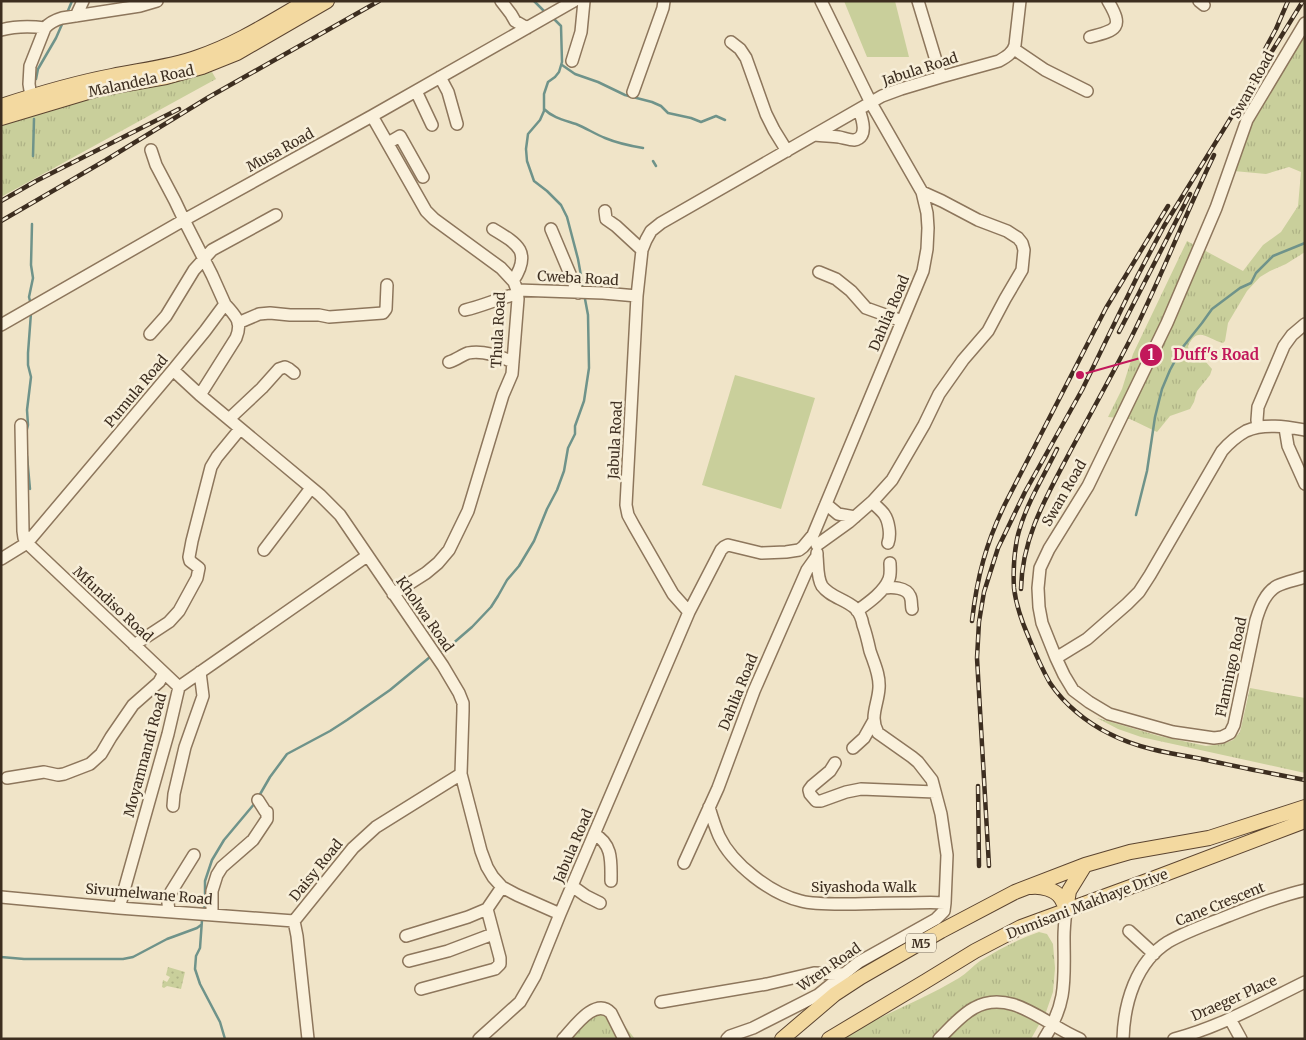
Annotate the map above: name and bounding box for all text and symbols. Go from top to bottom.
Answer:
street label: Jabula Road [879,48,961,90]
street label: Swan Road [1226,48,1278,122]
street label: Malandela Road [87,61,196,101]
street label: Musa Road [243,124,317,176]
street label: Cweba Road [537,267,620,289]
street label: Dahlia Road [865,272,913,354]
street label: Thula Road [487,291,509,369]
callout: Duff's Road [1138,340,1269,370]
text: 1 [1148,345,1155,364]
text: Duff's Road [1173,345,1259,364]
street label: Pumula Road [100,351,172,431]
street label: Jabula Road [604,400,626,481]
street label: Swan Road [1038,456,1091,530]
street label: Mfundiso Road [69,562,157,646]
street label: Kholwa Road [392,573,458,656]
street label: Flamingo Road [1212,615,1250,719]
street label: Dahlia Road [714,651,762,733]
street label: Moyamnandi Road [120,690,170,819]
street label: Jabula Road [549,806,597,887]
street label: Daisy Road [285,835,347,905]
street label: Dumisani Makhaye Drive [1004,865,1170,943]
street label: Siyashoda Walk [811,878,917,896]
street label: Cane Crescent [1173,878,1268,930]
street label: Sivumelwane Road [85,879,214,909]
road number: M5 [906,934,936,952]
street label: Wren Road [793,938,865,996]
street label: Draeger Place [1188,971,1280,1025]

